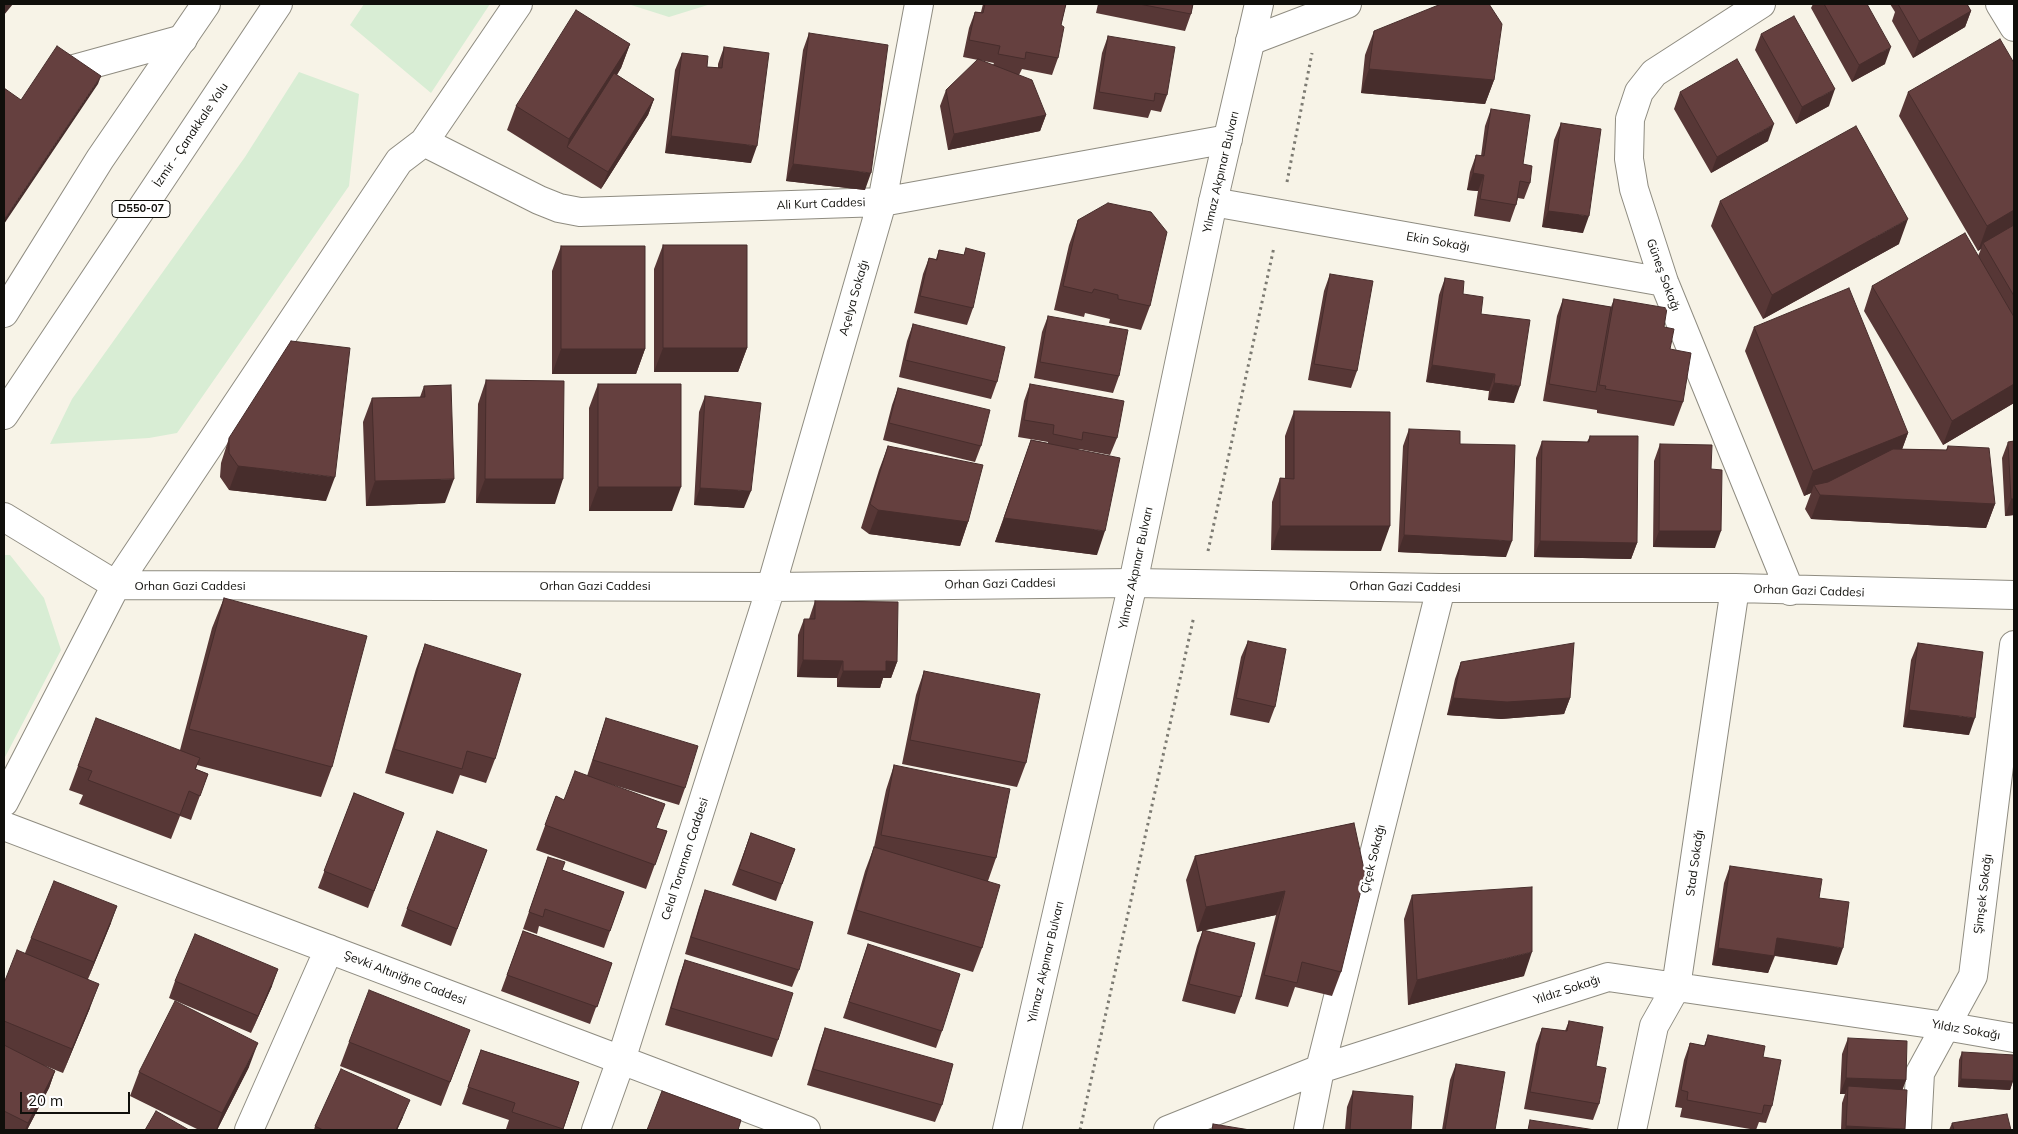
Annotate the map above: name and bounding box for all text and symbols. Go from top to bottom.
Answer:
street label: İzmir - Çanakkale Yolu [151,80,231,190]
street label: Yılmaz Akpınar Bulvarı [1200,110,1242,234]
street label: Ali Kurt Caddesi [776,195,866,213]
road number: D550-07 [112,200,170,218]
street label: Ekin Sokağı [1405,229,1471,255]
street label: Güneş Sokağı [1643,237,1683,313]
street label: Açelya Sokağı [836,258,872,338]
street label: Yılmaz Akpınar Bulvarı [1116,506,1156,630]
street label: Orhan Gazi Caddesi [944,576,1056,592]
street label: Orhan Gazi Caddesi [134,579,246,593]
street label: Orhan Gazi Caddesi [539,579,651,593]
street label: Orhan Gazi Caddesi [1349,579,1461,595]
street label: Orhan Gazi Caddesi [1753,582,1865,600]
street label: Celal Toraman Caddesi [658,796,712,922]
street label: Çiçek Sokağı [1357,823,1389,895]
street label: Stad Sokağı [1683,829,1707,897]
street label: Şimşek Sokağı [1971,853,1995,935]
street label: Yılmaz Akpınar Bulvarı [1025,900,1067,1024]
street label: Şevki Altıniğne Caddesi [342,948,468,1008]
street label: Yıldız Sokağı [1532,972,1602,1008]
street label: Yıldız Sokağı [1931,1017,2001,1043]
scale bar [22,1082,132,1114]
text: 20 m [28,1091,63,1110]

